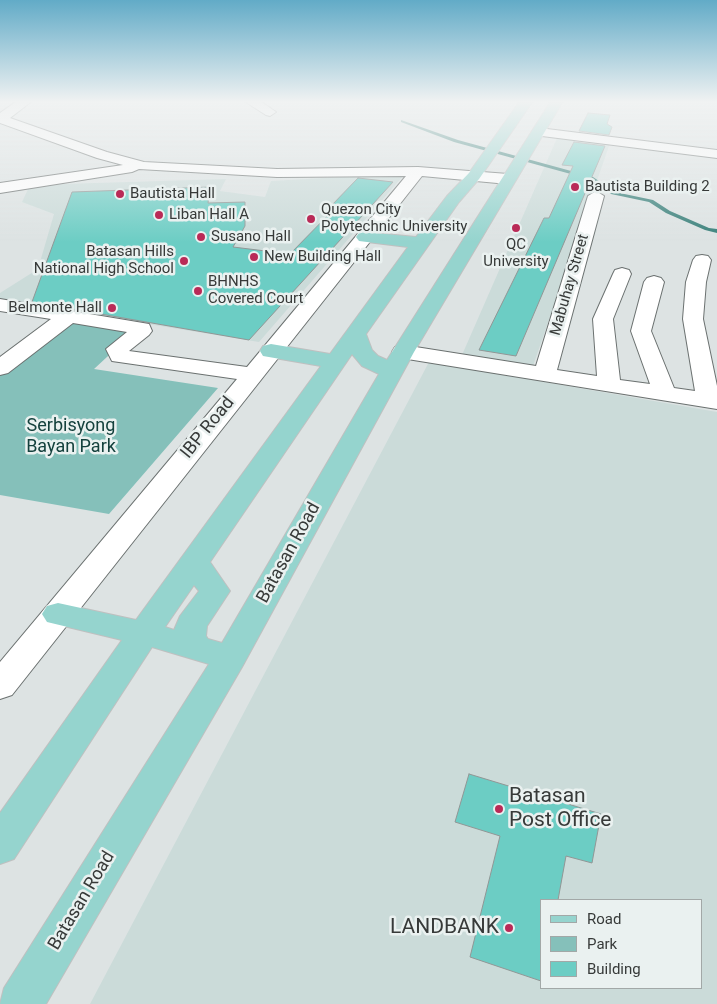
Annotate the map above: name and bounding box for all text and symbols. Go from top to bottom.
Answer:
place label: Bautista Building 2 [585,178,710,196]
marker: Bautista Building 2 [569,181,581,193]
place label: Bautista Hall [130,185,215,203]
marker: Bautista Hall [114,188,126,200]
place label: Quezon City Polytechnic University [321,201,467,236]
place label: Liban Hall A [169,206,249,224]
marker: Liban Hall A [153,209,165,221]
marker: Quezon City Polytechnic University [305,213,317,225]
marker: QC University [510,222,522,234]
place label: Susano Hall [211,228,291,246]
marker: Susano Hall [195,231,207,243]
street label: Mabuhay Street [547,232,593,338]
place label: QC University [483,236,549,271]
place label: Batasan Hills National High School [34,243,174,278]
place label: New Building Hall [264,248,381,266]
marker: New Building Hall [248,251,260,263]
marker: Batasan Hills National High School [178,255,190,267]
place label: BHNHS Covered Court [208,273,303,308]
marker: BHNHS Covered Court [192,285,204,297]
place label: Belmonte Hall [8,299,102,317]
marker: Belmonte Hall [106,302,118,314]
street label: IBP Road [177,393,239,463]
park label: Serbisyong Bayan Park [26,415,116,458]
street label: Batasan Road [253,499,325,607]
place label: Batasan Post Office [509,784,612,834]
marker: Batasan Post Office [493,803,505,815]
street label: Batasan Road [44,848,120,954]
legend [540,899,702,989]
text: Road [587,910,621,928]
place label: LANDBANK [390,915,499,941]
marker: LANDBANK [503,922,515,934]
text: Park [587,935,617,953]
text: Building [587,960,641,978]

